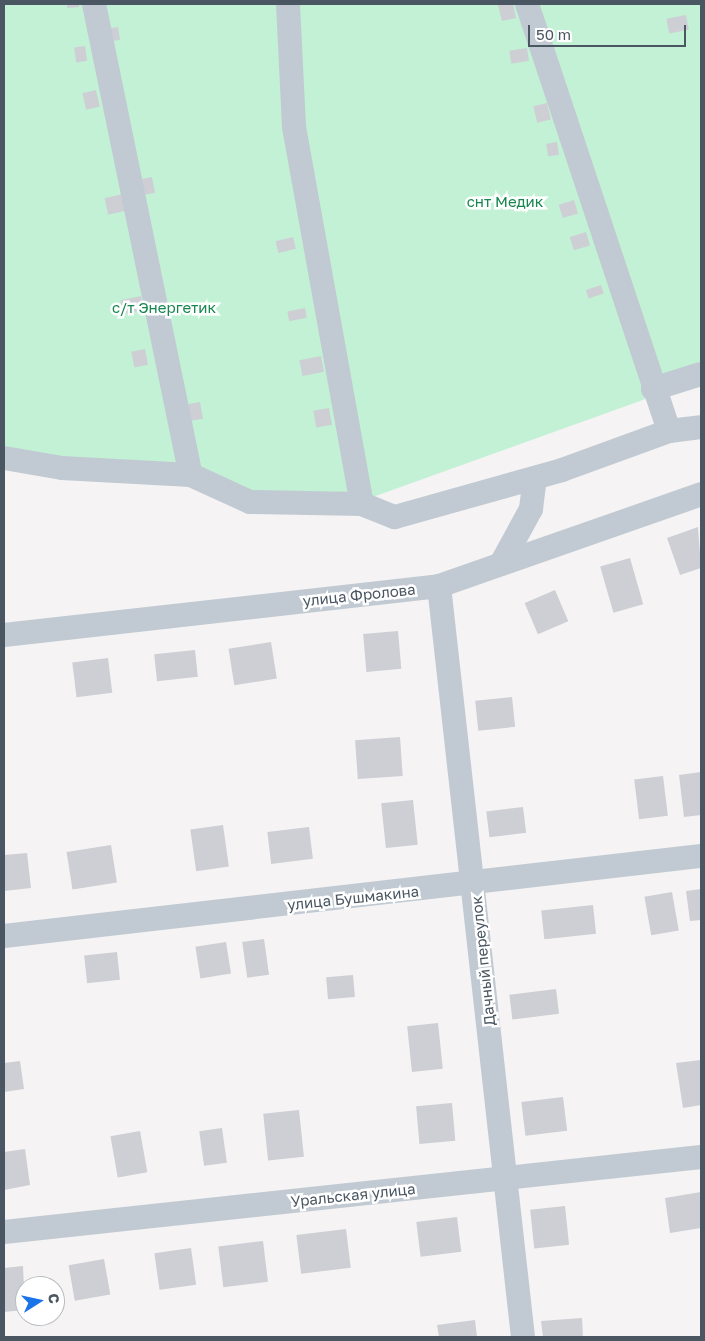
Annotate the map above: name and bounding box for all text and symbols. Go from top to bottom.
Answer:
scale bar [530,15,688,47]
text: 50 m [536,25,571,43]
park label: снт Медик [467,193,543,211]
park label: с/т Энергетик [112,299,216,317]
street label: улица Фролова [302,580,416,610]
street label: улица Бушмакина [286,882,420,914]
street label: Дачный переулок [467,895,499,1027]
street label: Уральская улица [290,1179,416,1211]
north arrow [15,1276,65,1326]
text: С [45,1292,64,1305]

